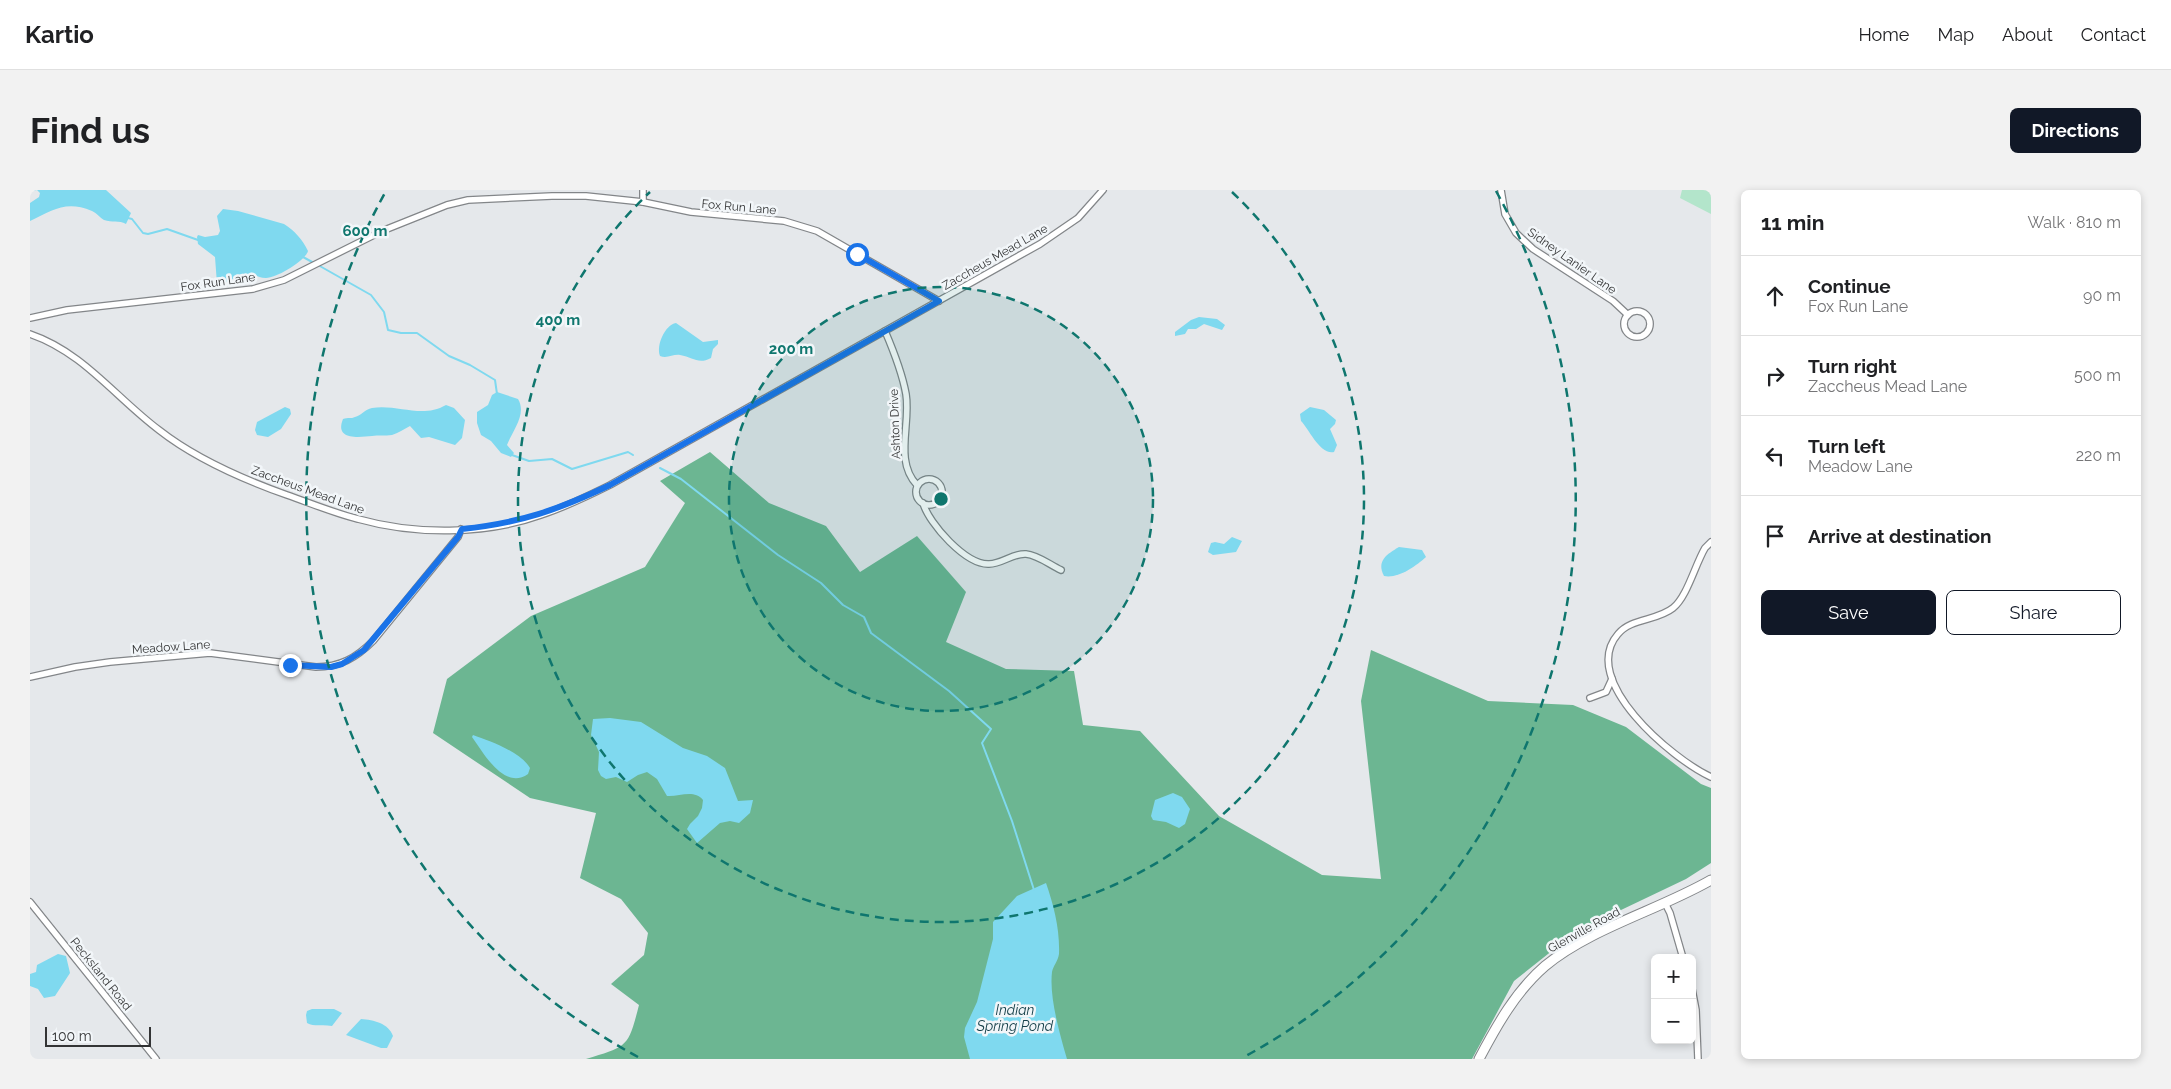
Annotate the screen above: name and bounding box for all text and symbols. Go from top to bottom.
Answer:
text: Kartio [25,20,94,49]
text: Home [1858,24,1909,45]
text: Map [1937,24,1974,45]
text: About [2002,24,2053,45]
text: Contact [2081,24,2146,45]
button: Directions [2010,108,2141,153]
text: Find us [30,110,150,151]
street label: Fox Run Lane [701,197,777,217]
text: 11 min [1761,210,1824,235]
text: Walk · 810 m [2027,213,2121,232]
street label: Zaccheus Mead Lane [940,221,1050,293]
text: 600 m [342,222,388,240]
street label: Sidney Lanier Lane [1525,225,1619,297]
route start [846,243,869,266]
street label: Fox Run Lane [180,270,256,294]
text: Continue [1808,275,1891,297]
icon: ahead [1761,282,1789,310]
text: 90 m [2083,286,2121,305]
text: Fox Run Lane [1808,297,1908,316]
text: 400 m [536,311,580,329]
text: 200 m [769,340,813,358]
text: Turn right [1808,355,1897,377]
icon: right [1761,362,1789,390]
text: 500 m [2074,366,2121,385]
text: Zaccheus Mead Lane [1808,377,1967,396]
street label: Ashton Drive [887,389,903,459]
text: Turn left [1808,435,1885,457]
icon: left [1761,442,1789,470]
text: 220 m [2076,446,2121,465]
text: Meadow Lane [1808,457,1913,476]
street label: Zaccheus Mead Lane [250,463,366,517]
centre of rings [932,490,950,508]
icon: arrive [1761,522,1789,550]
text: Arrive at destination [1808,525,1992,547]
button: Save [1761,590,1936,635]
button: Share [1946,590,2121,635]
street label: Meadow Lane [131,637,211,657]
route end [279,654,302,677]
street label: Glenville Road [1546,904,1622,956]
street label: Pecksland Road [67,935,135,1013]
map controls [1651,954,1696,1044]
button: + [1651,954,1696,999]
button: − [1651,999,1696,1044]
water label: Indian Spring Pond [976,1002,1054,1034]
scale bar [45,1024,151,1047]
text: 100 m [52,1028,92,1044]

